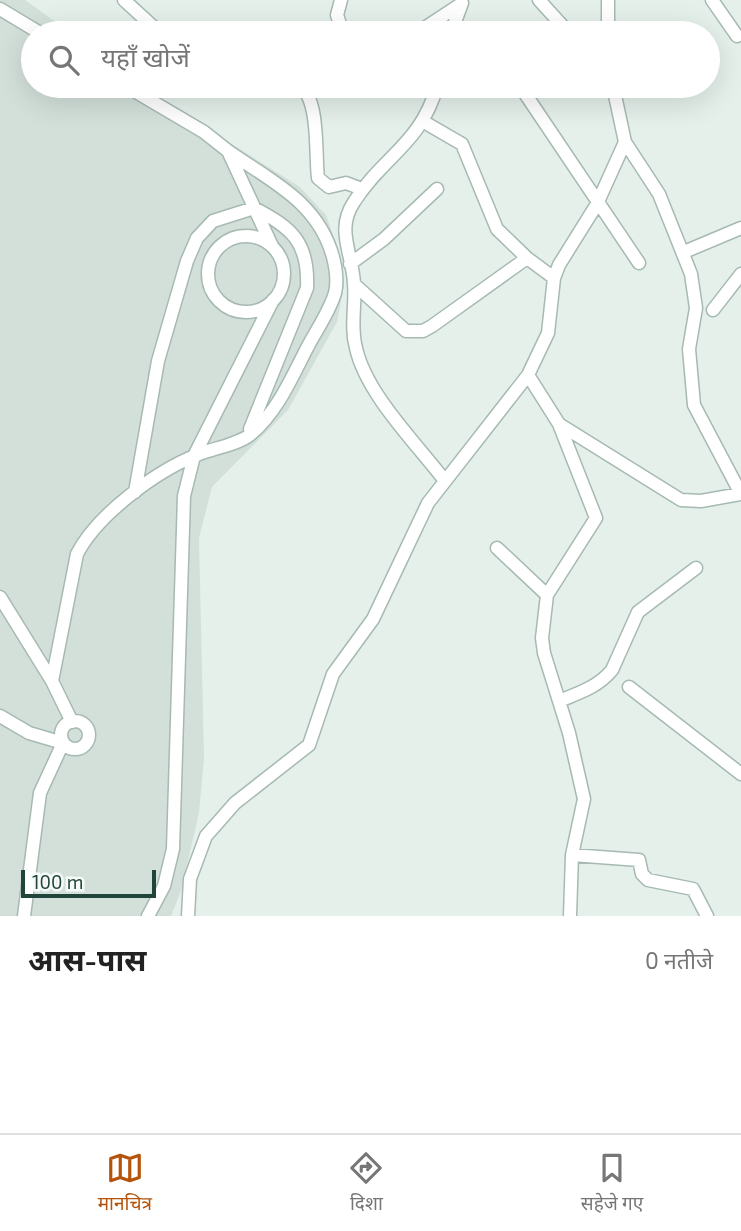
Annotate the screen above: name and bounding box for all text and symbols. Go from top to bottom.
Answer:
search box [21,21,720,98]
icon: search [45,41,83,79]
text: यहाँ खोजें [101,41,190,72]
scale bar [21,867,156,899]
text: 100 m [32,870,83,893]
text: आस-पास [28,941,146,977]
text: 0 नतीजे [645,946,713,974]
tab: मानचित्र [98,1149,152,1218]
tab: दिशा [347,1149,385,1218]
tab: सहेजे गए [581,1149,643,1218]

